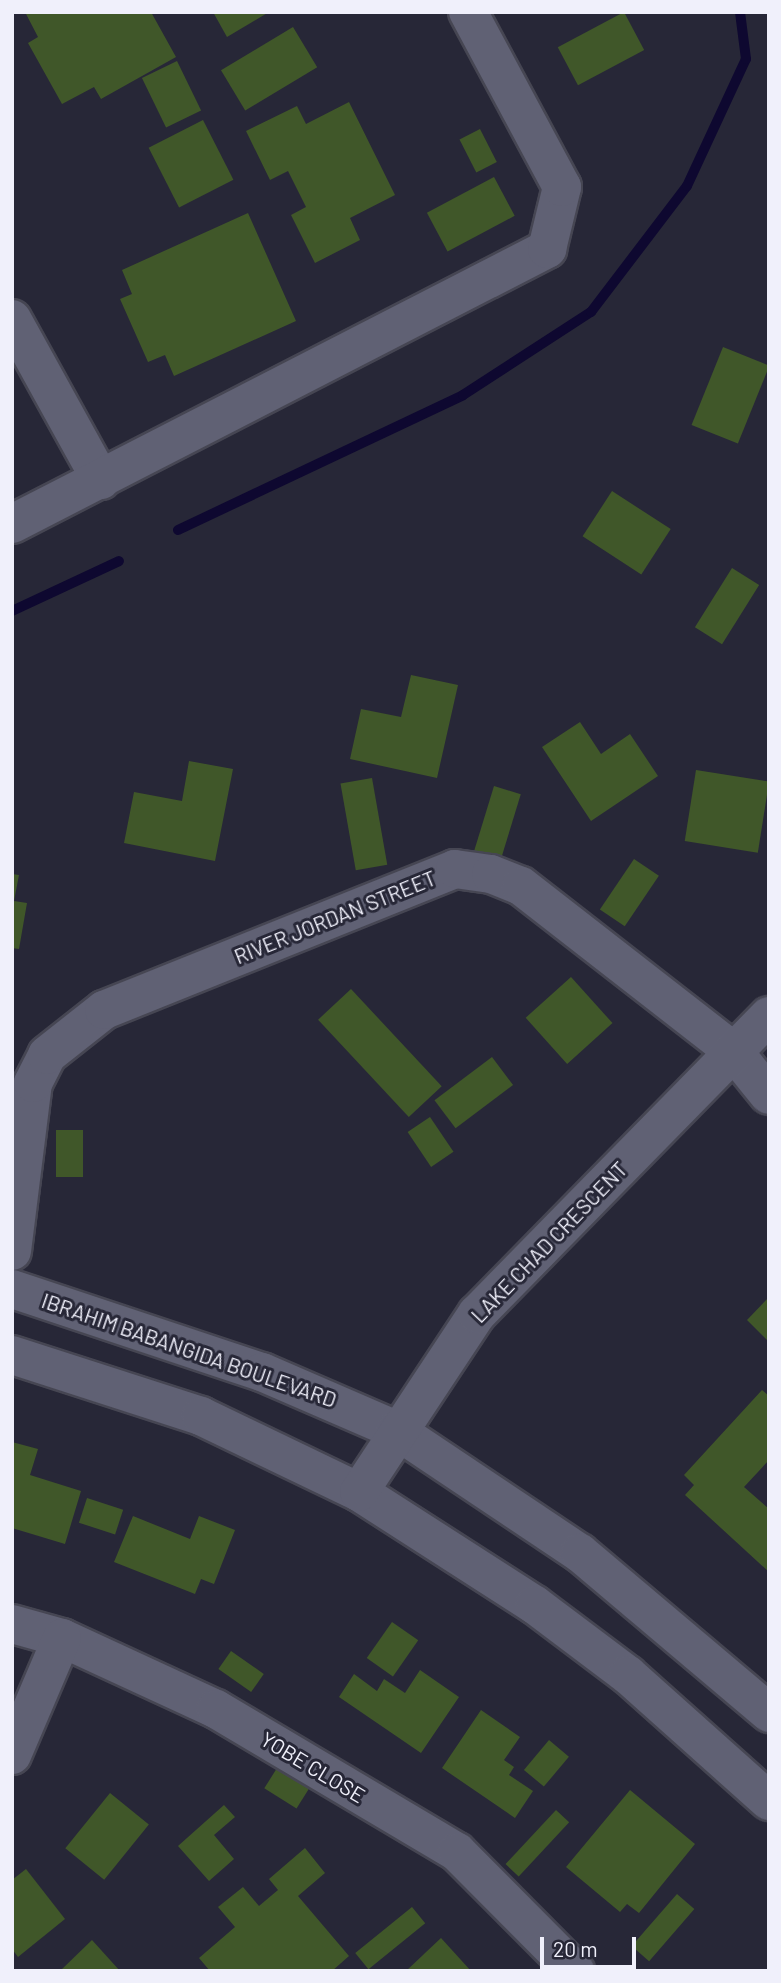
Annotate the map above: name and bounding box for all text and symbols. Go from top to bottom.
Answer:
street label: RIVER JORDAN STREET [230,865,440,969]
street label: LAKE CHAD CRESCENT [466,1156,632,1328]
street label: IBRAHIM BABANGIDA BOULEVARD [38,1288,340,1412]
street label: YOBE CLOSE [256,1726,370,1808]
scale bar [543,1924,639,1968]
text: 20 m [553,1936,598,1961]

